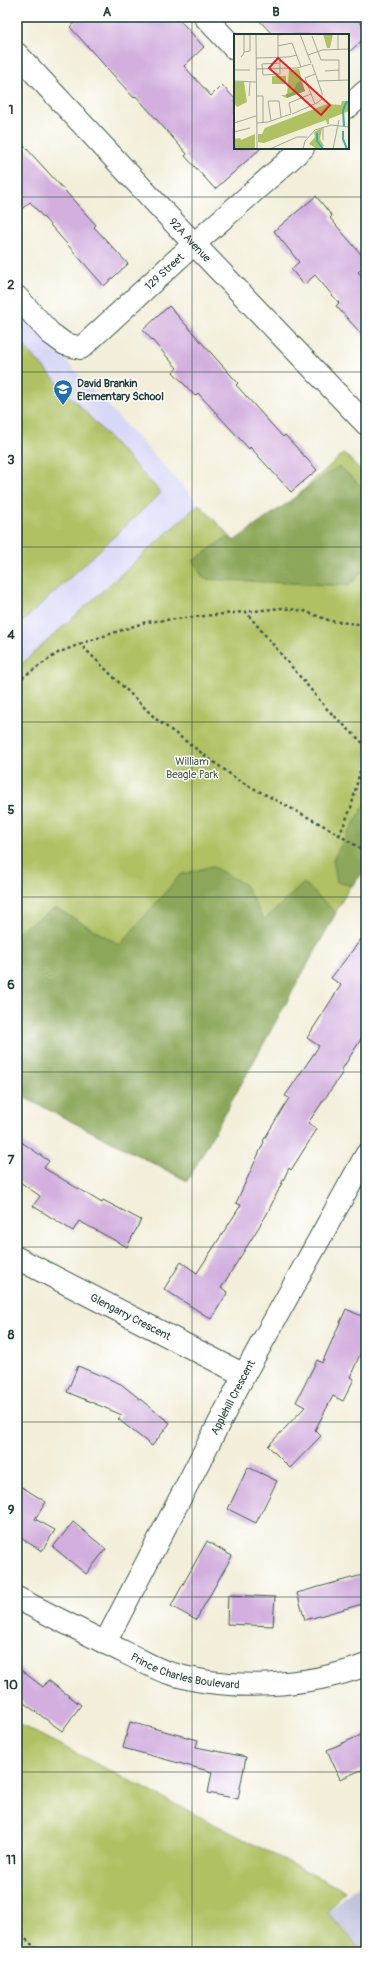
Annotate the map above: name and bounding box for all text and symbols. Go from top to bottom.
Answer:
text: A [103,4,112,20]
text: B [272,4,280,20]
inset map [234,34,349,149]
text: 1 [8,102,14,118]
street label: 92A Avenue [166,216,214,265]
street label: 129 Street [142,250,187,293]
text: 2 [7,277,15,293]
place label: David Brankin Elementary School [77,377,164,403]
school or university icon: David Brankin Elementary School [52,378,74,406]
text: 3 [7,452,15,468]
text: 4 [7,627,15,643]
park label: William Beagle Park [166,755,218,781]
text: 5 [7,802,15,818]
text: 6 [7,977,15,993]
text: 7 [8,1152,15,1168]
street label: Glengarry Crescent [88,1291,174,1344]
text: 8 [8,1327,15,1343]
street label: Applehill Crescent [208,1357,258,1437]
text: 9 [8,1502,15,1518]
street label: Prince Charles Boulevard [129,1650,240,1692]
text: 10 [4,1677,18,1693]
text: 11 [6,1852,16,1868]

